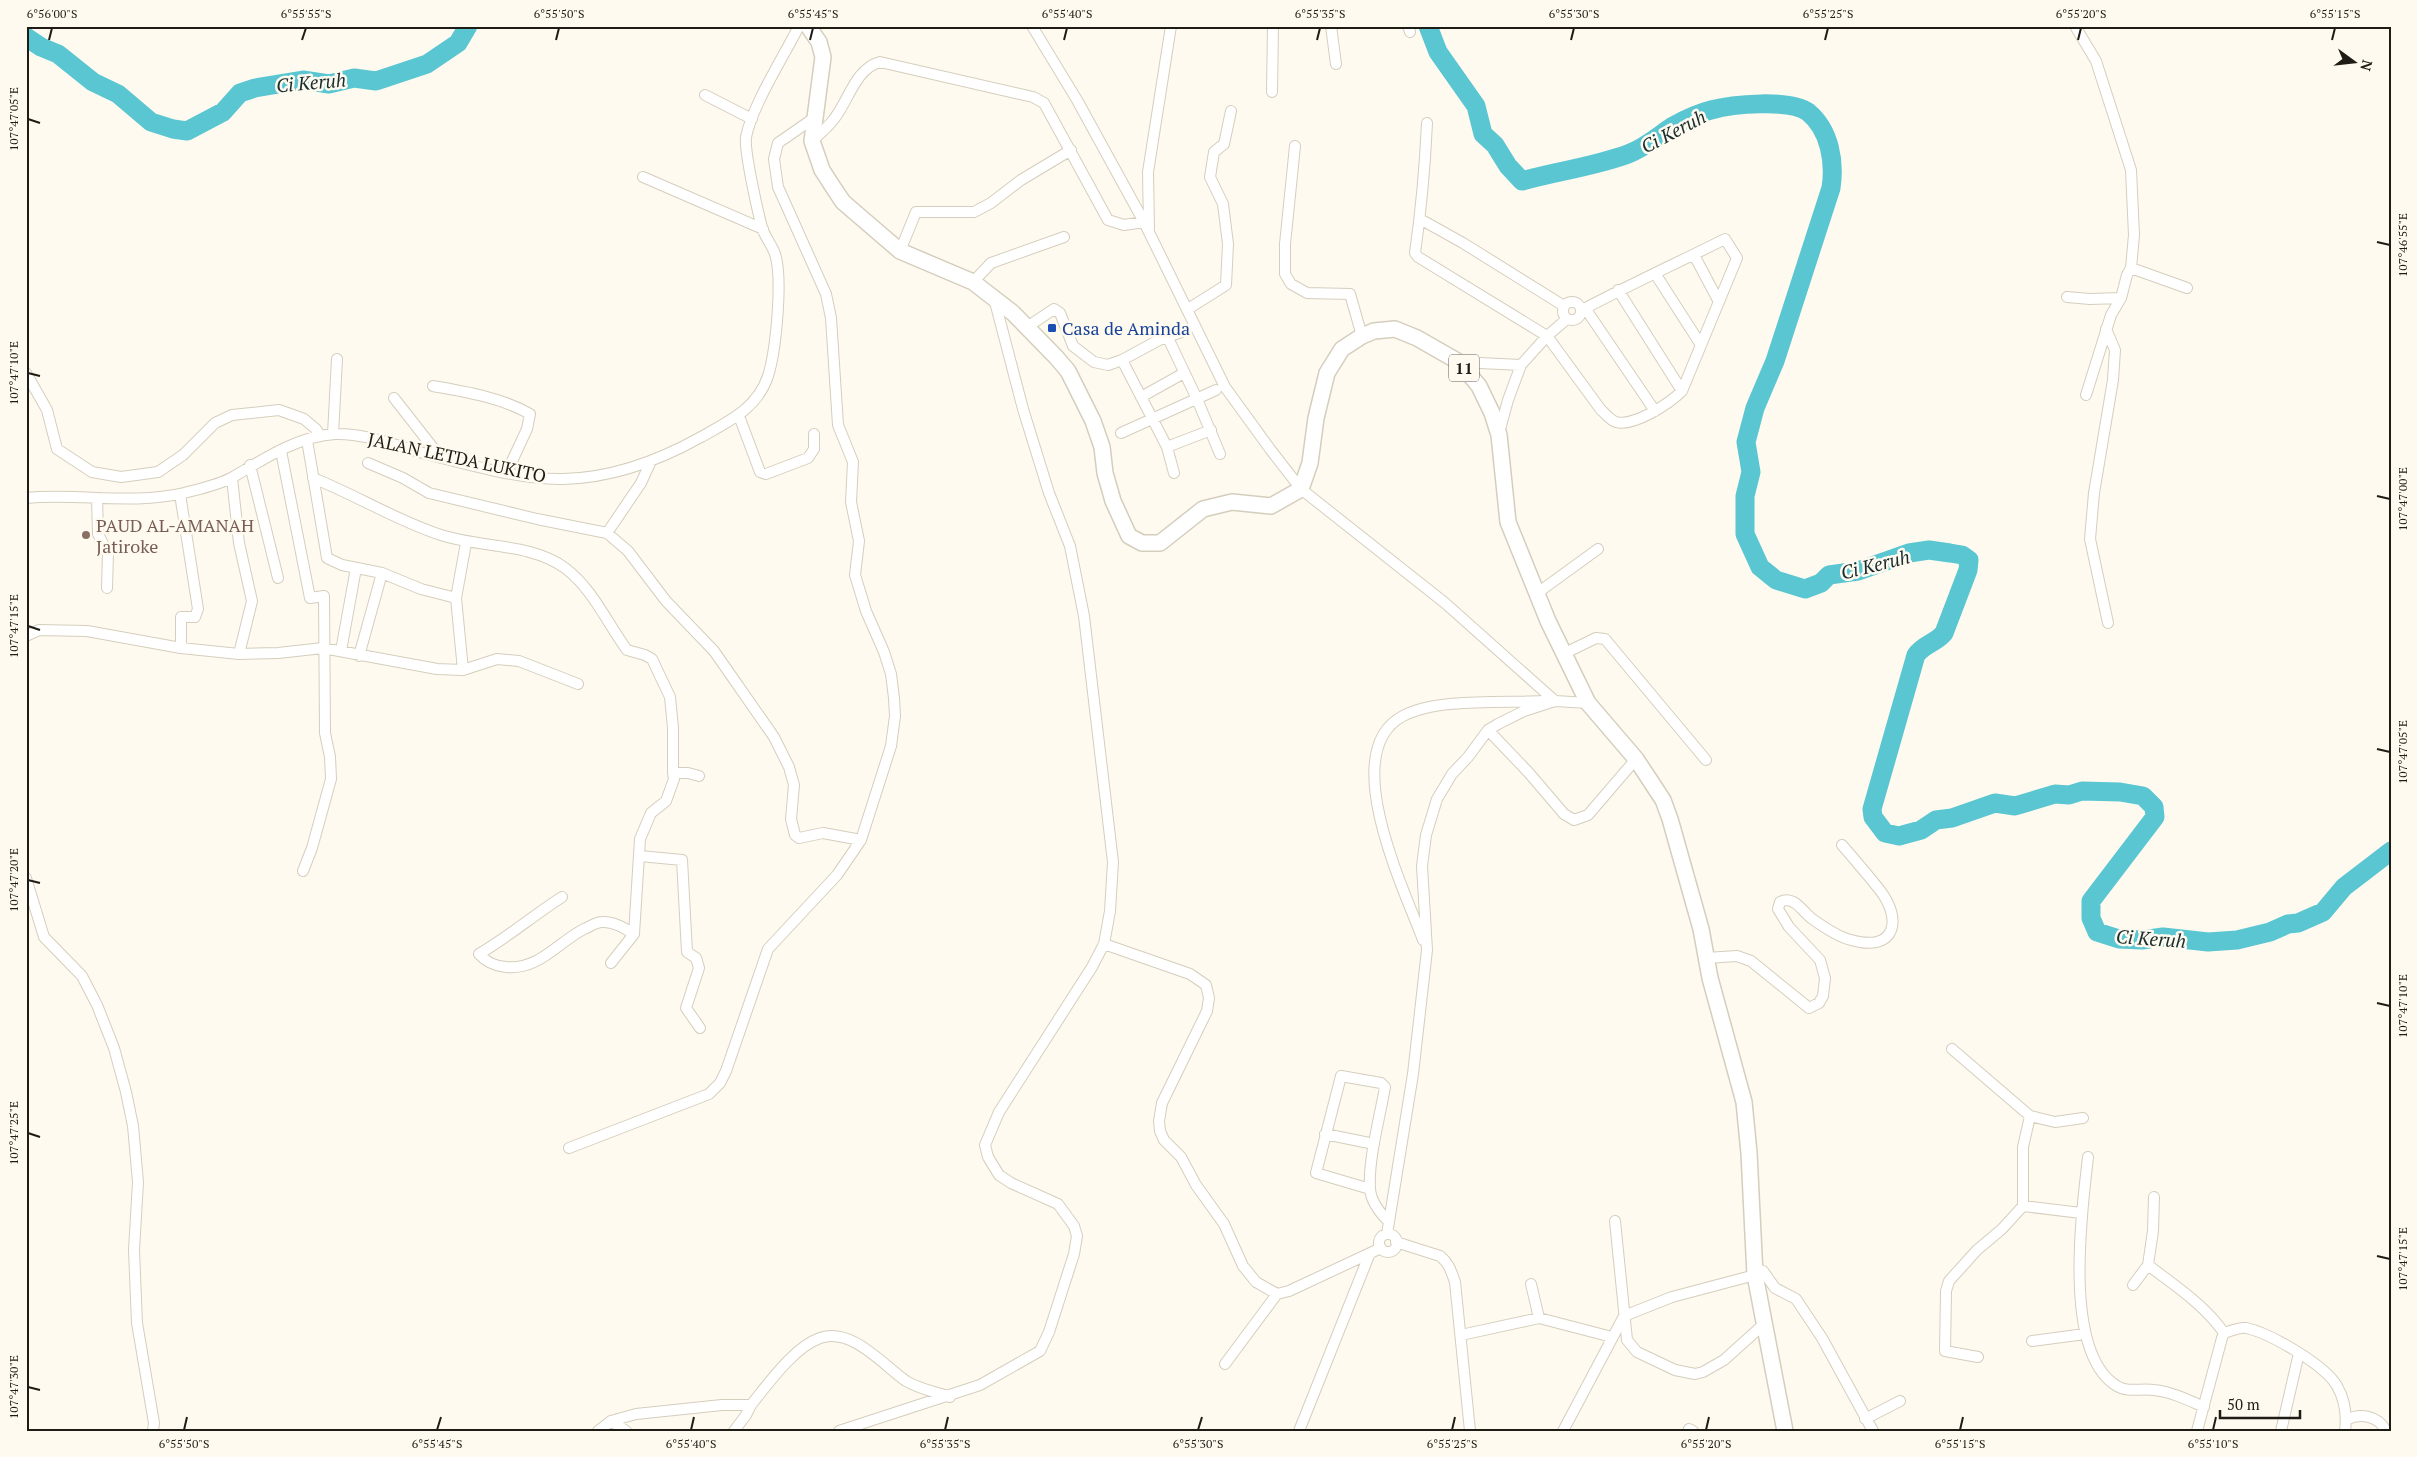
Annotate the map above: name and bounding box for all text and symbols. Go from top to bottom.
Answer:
text: 6°56'00"S [27,6,77,21]
text: 6°55'55"S [281,6,331,21]
text: 6°55'50"S [534,6,584,21]
text: 6°55'45"S [788,6,838,21]
text: 6°55'40"S [1042,6,1092,21]
text: 6°55'35"S [1295,6,1345,21]
text: 6°55'30"S [1549,6,1599,21]
text: 6°55'25"S [1803,6,1853,21]
text: 6°55'20"S [2056,6,2106,21]
text: 6°55'15"S [2310,6,2360,21]
north arrow [2330,38,2380,88]
text: N [2356,58,2378,73]
water label: Ci Keruh [275,66,347,98]
text: 107°47'05"E [6,87,21,151]
water label: Ci Keruh [1636,103,1710,159]
text: 107°46'55"E [2395,213,2410,277]
place label: Casa de Aminda [1062,316,1190,340]
marker: Casa de Aminda [1046,322,1058,334]
text: 107°47'10"E [6,341,21,405]
road number: 11 [1449,354,1479,382]
street label: JALAN LETDA LUKITO [366,426,548,488]
text: 107°47'00"E [2395,467,2410,531]
place label: PAUD AL-AMANAH Jatiroke [96,513,254,558]
marker: PAUD AL-AMANAH Jatiroke [80,529,92,541]
water label: Ci Keruh [1838,543,1912,585]
text: 107°47'15"E [6,594,21,658]
text: 107°47'05"E [2395,720,2410,784]
text: 107°47'20"E [6,848,21,912]
water label: Ci Keruh [2115,923,2187,953]
text: 107°47'10"E [2395,974,2410,1038]
text: 107°47'25"E [6,1101,21,1165]
text: 107°47'15"E [2395,1227,2410,1291]
text: 107°47'30"E [6,1355,21,1419]
scale bar [2220,1387,2300,1419]
text: 50 m [2227,1394,2260,1414]
text: 6°55'50"S [159,1436,209,1451]
text: 6°55'45"S [412,1436,462,1451]
text: 6°55'40"S [666,1436,716,1451]
text: 6°55'35"S [920,1436,970,1451]
text: 6°55'30"S [1173,1436,1223,1451]
text: 6°55'25"S [1427,1436,1477,1451]
text: 6°55'20"S [1681,1436,1731,1451]
text: 6°55'15"S [1935,1436,1985,1451]
text: 6°55'10"S [2188,1436,2238,1451]

